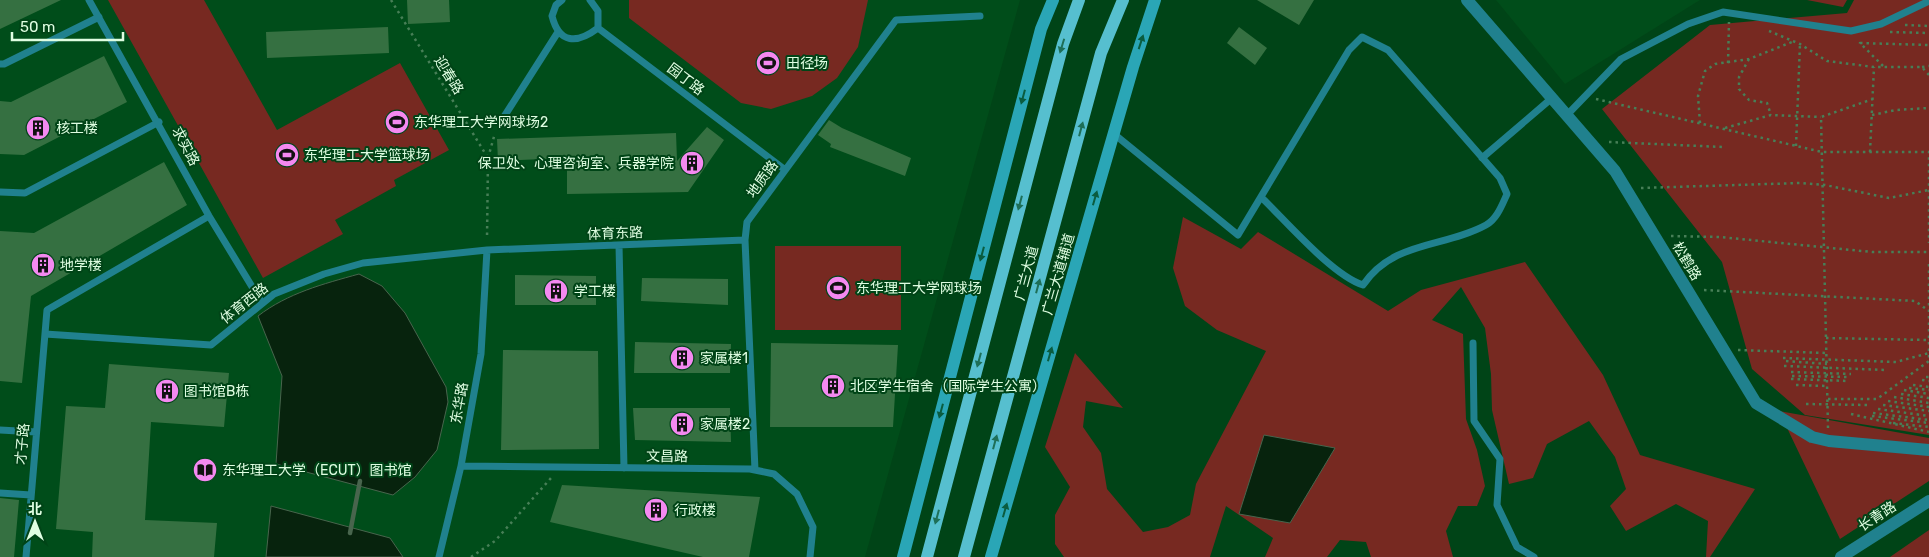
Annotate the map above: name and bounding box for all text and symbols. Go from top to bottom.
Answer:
scale bar [12,10,124,42]
text: 50 m [20,18,55,36]
one-way arrow [1138,35,1146,50]
one-way arrow [1058,39,1066,54]
sports icon: 田径场 [755,50,781,76]
street label: 迎春路 [430,53,467,98]
place label: 田径场 [786,55,828,72]
street label: 园丁路 [664,60,708,99]
one-way arrow [1019,89,1027,104]
sports icon: 东华理工大学网球场2 [384,109,410,135]
place label: 东华理工大学网球场2 [414,114,548,131]
building icon: 核工楼 [25,115,51,141]
place label: 核工楼 [56,120,98,137]
one-way arrow [1077,121,1085,136]
street label: 求实路 [168,124,203,169]
sports icon: 东华理工大学篮球场 [274,142,300,168]
place label: 东华理工大学篮球场 [304,147,430,164]
building icon: 保卫处、心理咨询室、兵器学院 [679,150,705,176]
place label: 保卫处、心理咨询室、兵器学院 [478,155,674,172]
street label: 地质路 [743,157,782,201]
one-way arrow [1092,190,1100,205]
one-way arrow [1016,196,1024,211]
street label: 体育东路 [587,224,643,243]
street label: 广兰大道辅道 [1039,231,1078,317]
street label: 松鹤路 [1668,239,1705,284]
street label: 广兰大道 [1011,244,1042,302]
one-way arrow [978,246,986,261]
building icon: 地学楼 [30,252,56,278]
place label: 地学楼 [60,257,102,274]
sports icon: 东华理工大学网球场 [825,275,851,301]
building icon: 学工楼 [543,278,569,304]
one-way arrow [1034,278,1042,293]
street label: 体育西路 [217,279,272,327]
place label: 东华理工大学网球场 [856,280,982,297]
place label: 学工楼 [574,283,616,300]
building icon: 家属楼1 [669,345,695,371]
one-way arrow [1046,347,1054,362]
place label: 家属楼1 [700,350,748,367]
one-way arrow [975,353,983,368]
building icon: 北区学生宿舍（国际学生公寓） [820,373,846,399]
building icon: 图书馆B栋 [154,378,180,404]
place label: 北区学生宿舍（国际学生公寓） [850,378,1046,395]
street label: 东华路 [447,381,472,425]
place label: 图书馆B栋 [184,383,249,400]
one-way arrow [937,404,945,419]
building icon: 家属楼2 [669,411,695,437]
place label: 家属楼2 [700,416,750,433]
street label: 才子路 [12,422,33,466]
one-way arrow [992,435,1000,450]
street label: 文昌路 [646,448,688,465]
library icon: 东华理工大学（ECUT）图书馆 [192,457,218,483]
place label: 东华理工大学（ECUT）图书馆 [222,462,412,479]
north arrow [10,497,60,547]
building icon: 行政楼 [643,497,669,523]
street label: 长青路 [1855,498,1900,535]
text: 北 [28,501,42,518]
place label: 行政楼 [674,502,716,519]
one-way arrow [1001,503,1009,518]
one-way arrow [933,510,941,525]

